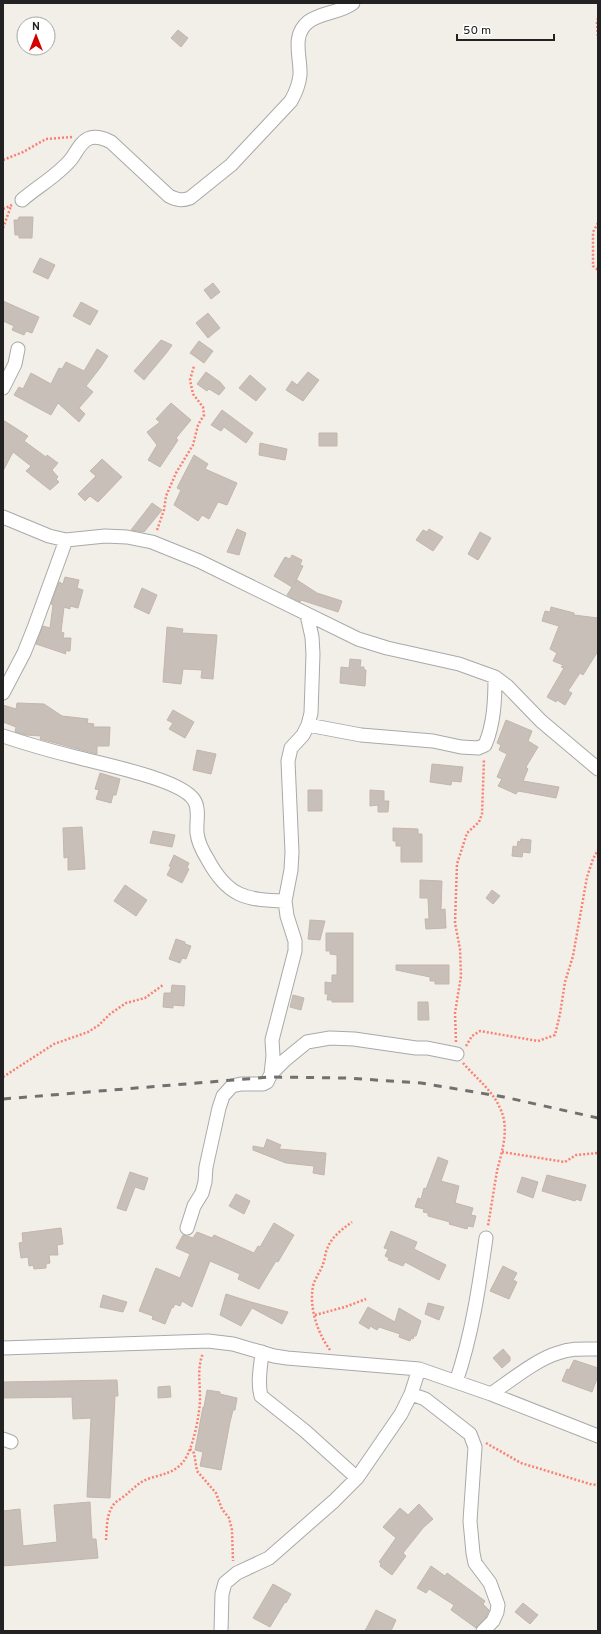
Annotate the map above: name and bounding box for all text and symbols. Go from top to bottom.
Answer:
north arrow [16,16,56,56]
scale bar [457,16,554,42]
text: N [32,20,40,34]
text: 50 m [463,23,491,39]

